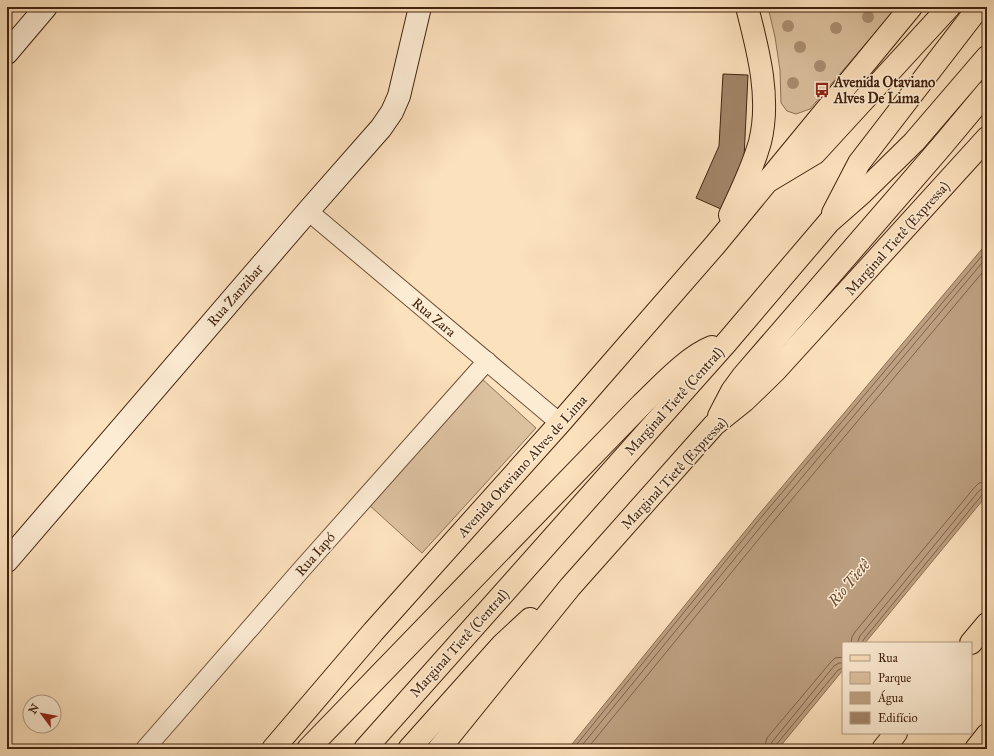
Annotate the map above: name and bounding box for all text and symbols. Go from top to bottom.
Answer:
place label: Avenida Otaviano Alves De Lima [833,74,935,107]
bus stop icon: Avenida Otaviano Alves De Lima [813,81,831,99]
street label: Marginal Tietê (Expressa) [842,178,954,299]
street label: Rua Zanzibar [204,260,267,330]
street label: Rua Zara [408,294,459,341]
street label: Marginal Tietê (Central) [621,344,728,460]
street label: Avenida Otaviano Alves de Lima [453,392,591,542]
street label: Marginal Tietê (Expressa) [618,414,732,534]
street label: Rua Iapó [292,529,339,580]
water label: Rio Tietê [824,555,874,611]
street label: Marginal Tietê (Central) [406,586,513,702]
legend [842,642,972,734]
text: Rua [878,651,899,665]
text: Parque [878,671,911,686]
text: Água [877,690,904,706]
north arrow [22,694,62,734]
text: N [26,701,42,716]
text: Edifício [878,711,918,725]

